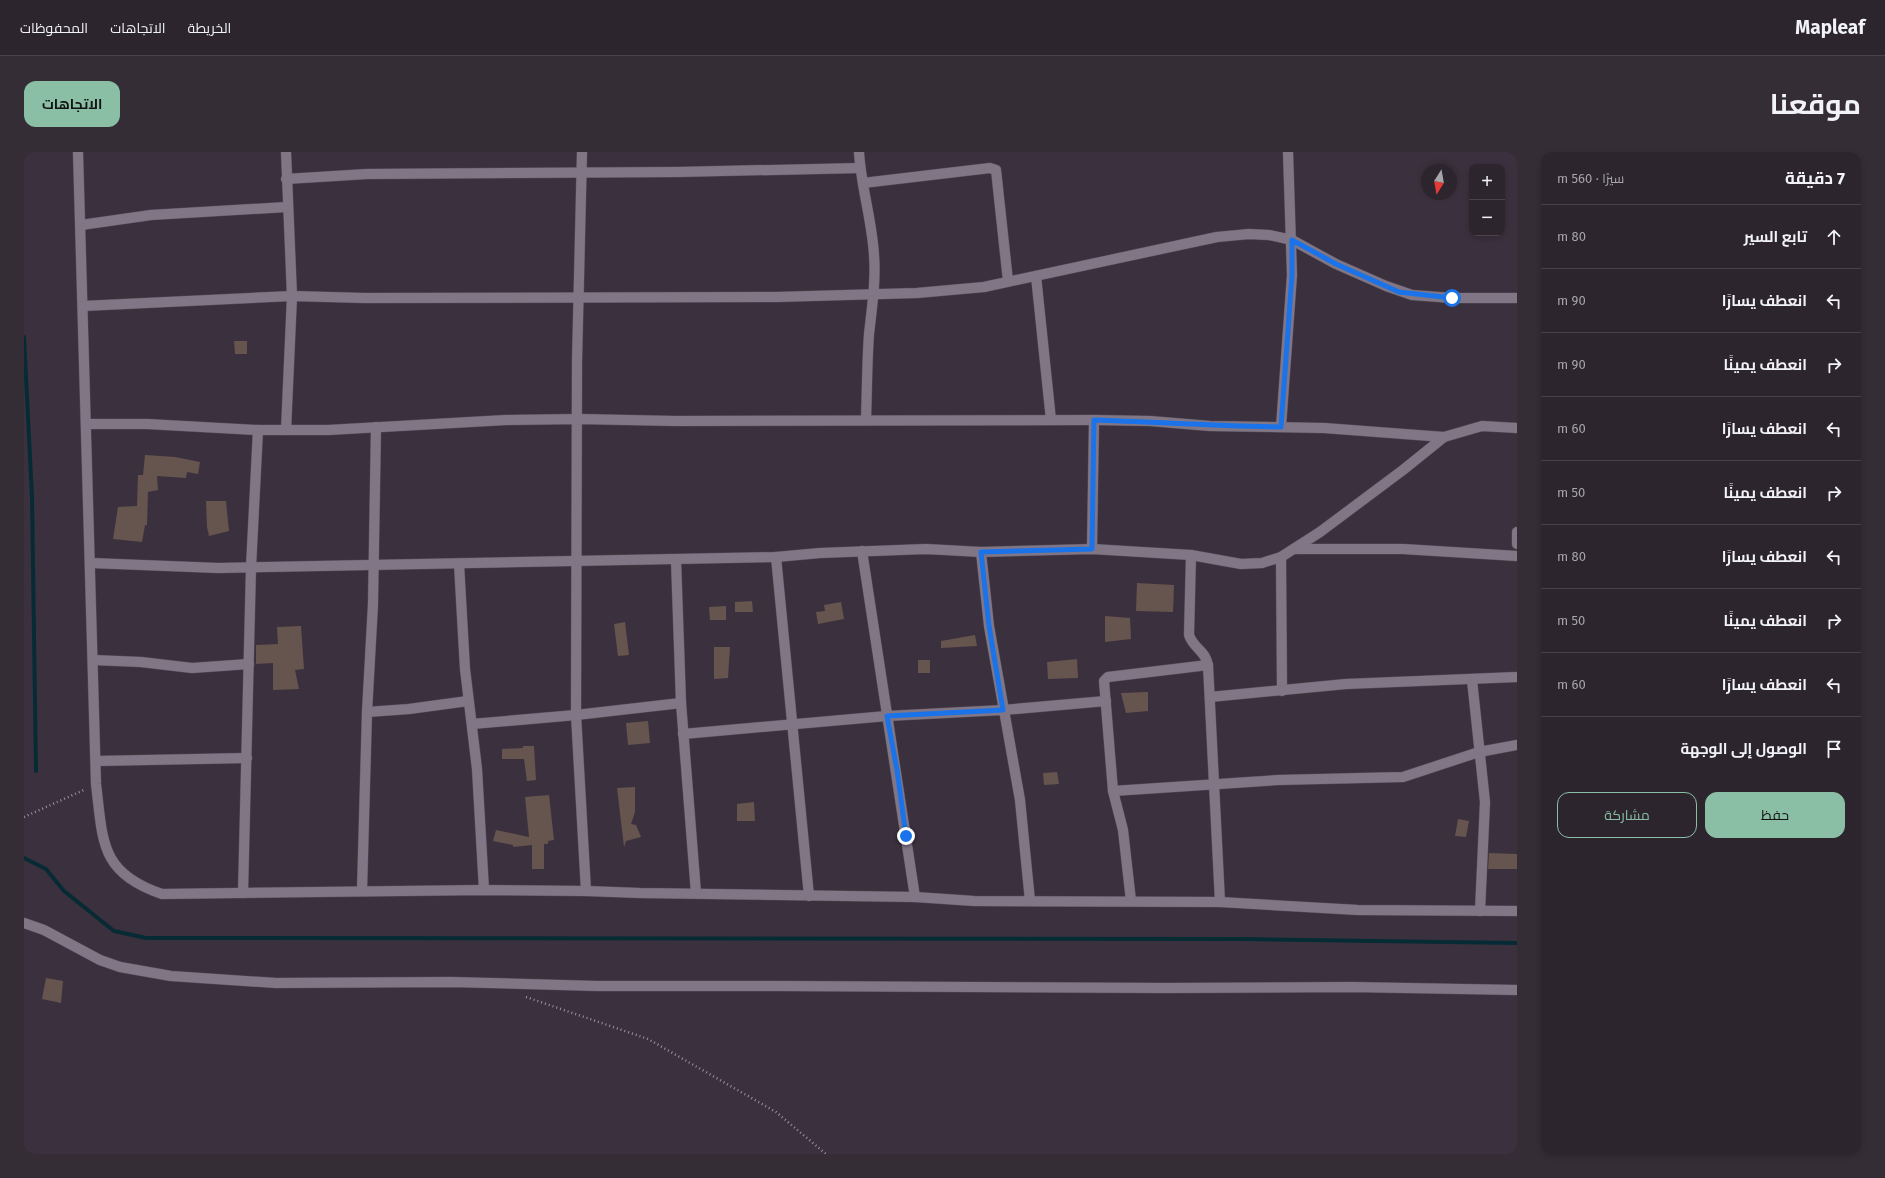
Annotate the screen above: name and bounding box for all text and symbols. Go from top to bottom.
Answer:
text: Mapleaf [1795,16,1865,39]
text: المحفوظات [20,20,88,37]
text: الاتجاهات [110,20,166,37]
text: الخريطة [188,20,231,37]
button: الاتجاهات [24,81,120,127]
text: موقعنا [1770,88,1861,121]
north arrow [1421,164,1457,200]
map controls [1469,164,1505,236]
button: + [1469,164,1505,200]
text: 7 دقيقة [1785,168,1845,189]
text: سيرًا · 560 m [1557,171,1624,186]
button: − [1469,200,1505,236]
icon: ahead [1823,226,1845,248]
text: تابع السير [1744,228,1807,246]
text: 80 m [1557,229,1586,244]
route start [1443,289,1461,307]
icon: left [1823,290,1845,312]
text: انعطف يسارًا [1722,292,1807,310]
text: 90 m [1557,293,1586,308]
icon: right [1823,354,1845,376]
text: انعطف يمينًا [1723,356,1807,374]
text: 90 m [1557,357,1586,372]
icon: left [1823,418,1845,440]
text: انعطف يسارًا [1722,420,1807,438]
text: 60 m [1557,421,1586,436]
icon: right [1823,482,1845,504]
text: انعطف يمينًا [1723,484,1807,502]
text: 50 m [1557,485,1585,500]
icon: left [1823,546,1845,568]
text: انعطف يسارًا [1722,548,1807,566]
text: 80 m [1557,549,1586,564]
icon: right [1823,610,1845,632]
text: انعطف يمينًا [1723,612,1807,630]
text: 50 m [1557,613,1585,628]
icon: left [1823,674,1845,696]
text: انعطف يسارًا [1722,676,1807,694]
text: 60 m [1557,677,1586,692]
icon: arrive [1823,738,1845,760]
text: الوصول إلى الوجهة [1680,740,1807,758]
button: مشاركة [1557,792,1697,838]
button: حفظ [1705,792,1845,838]
route end [897,827,915,845]

